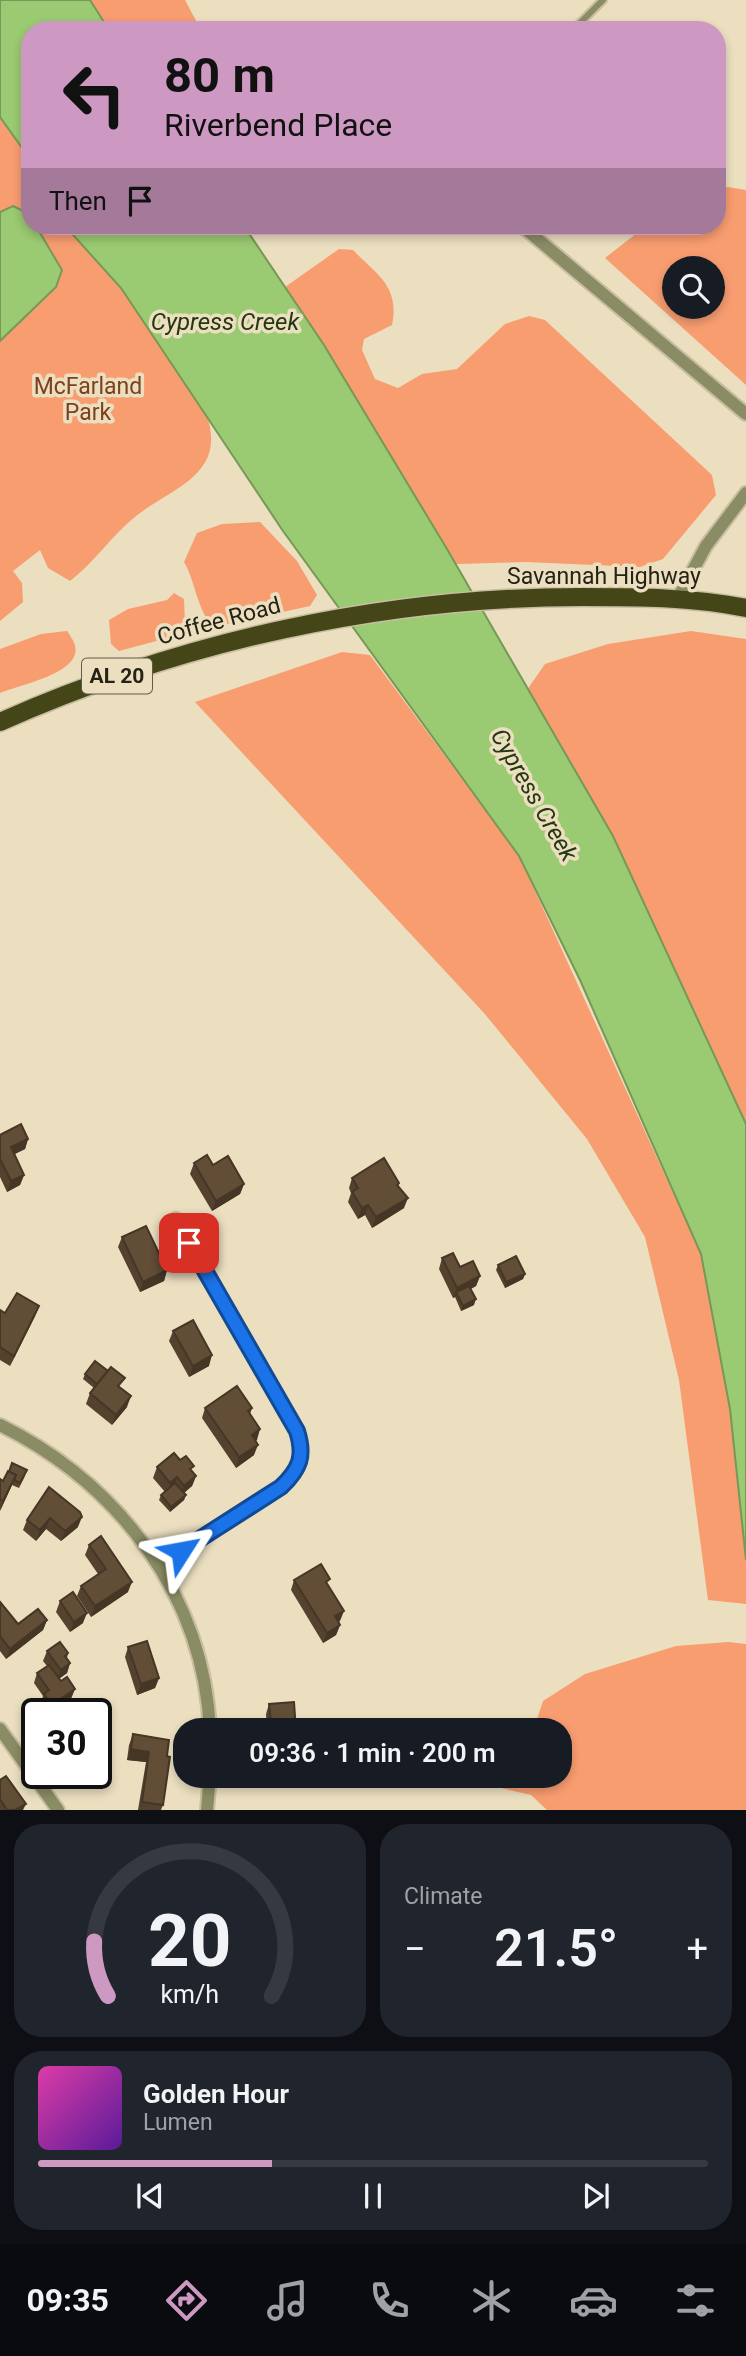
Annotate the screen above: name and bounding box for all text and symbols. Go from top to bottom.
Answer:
text: 80 m [164,47,275,104]
icon: left [49,49,140,140]
text: Riverbend Place [164,106,392,144]
icon: arrive [121,182,159,220]
text: Then [49,186,107,216]
map controls [662,256,725,319]
button: search [662,256,725,319]
water label: Cypress Creek [151,308,300,336]
park label: McFarland Park [34,373,142,426]
street label: Savannah Highway [507,563,701,590]
street label: Coffee Road [154,592,284,650]
road number: AL 20 [82,658,152,694]
water label: Cypress Creek [485,724,584,867]
pin [159,1213,219,1273]
icon: arrive [170,1224,208,1262]
position arrow [144,1514,218,1588]
speed limit sign: 30 [21,1698,112,1789]
text: 09:36 · 1 min · 200 m [249,1738,496,1768]
text: Climate [404,1883,483,1910]
text: 20 [148,1899,232,1985]
text: 21.5° [494,1918,618,1979]
text: − [404,1927,426,1971]
text: + [686,1927,708,1971]
text: km/h [161,1980,219,2009]
text: Golden Hour [143,2079,289,2109]
text: Lumen [143,2109,213,2136]
icon: previous [131,2177,169,2215]
icon: pause [354,2177,392,2215]
icon: next [577,2177,615,2215]
icon: directions [162,2276,211,2325]
icon: music [263,2276,312,2325]
icon: phone [365,2276,414,2325]
icon: climate [467,2276,516,2325]
icon: car [569,2276,618,2325]
icon: filters [671,2276,720,2325]
text: 09:35 [26,2281,109,2319]

